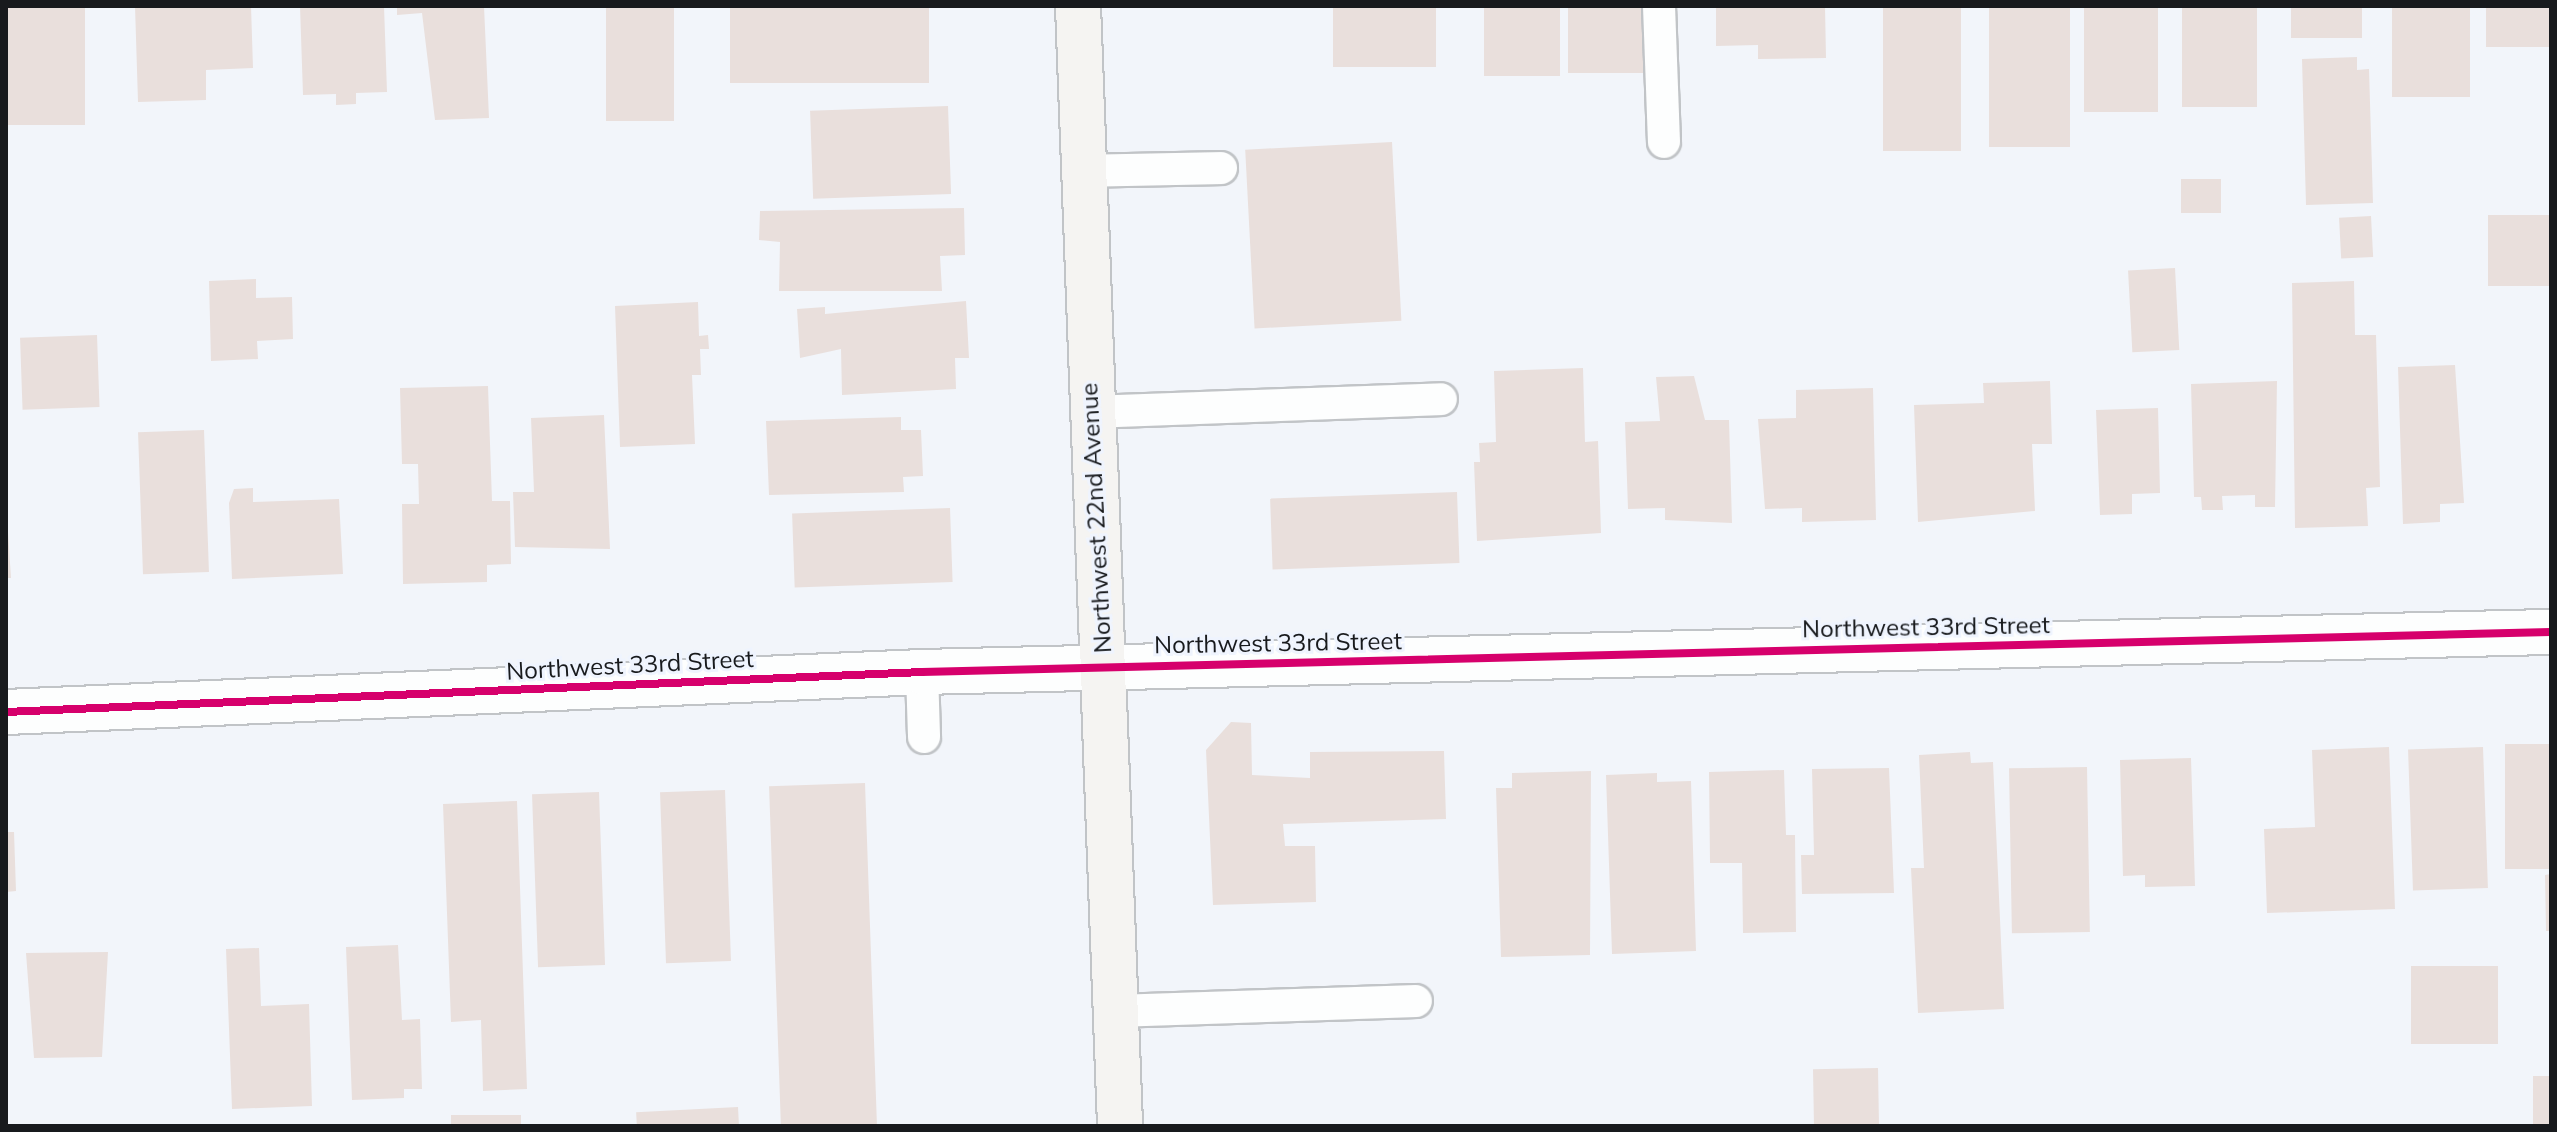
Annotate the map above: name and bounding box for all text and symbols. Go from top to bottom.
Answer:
street label: Northwest 22nd Avenue [1075,382,1117,654]
street label: Northwest 33rd Street [1802,610,2050,644]
street label: Northwest 33rd Street [1154,626,1402,660]
street label: Northwest 33rd Street [505,644,755,686]

